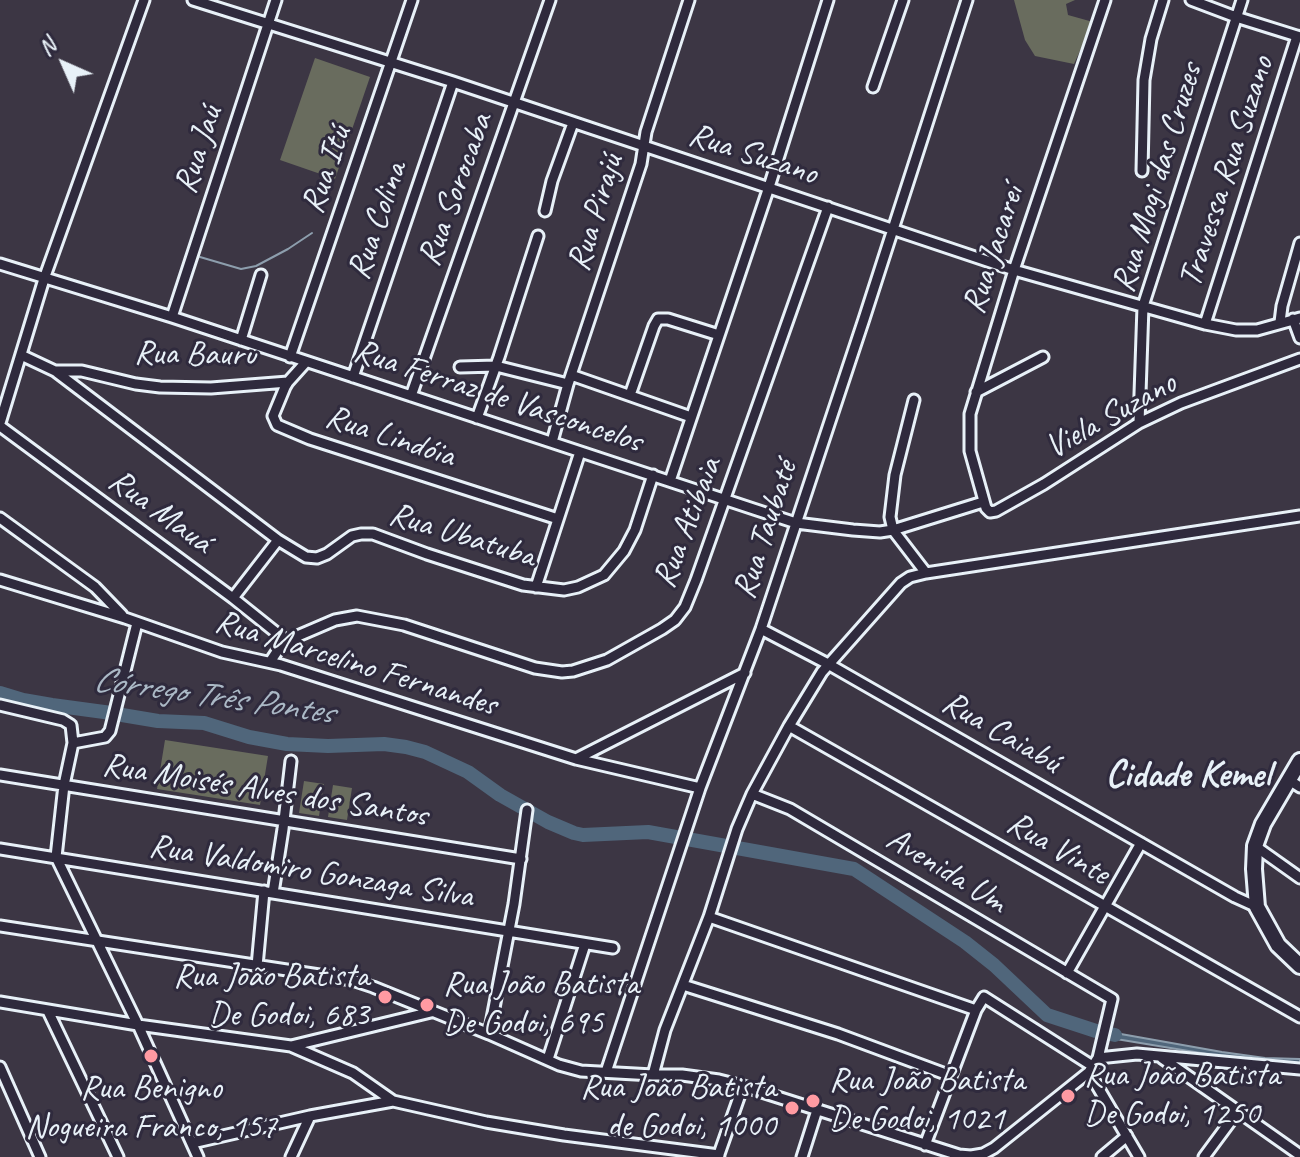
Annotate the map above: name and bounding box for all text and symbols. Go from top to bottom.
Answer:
north arrow [24,24,104,104]
text: N [32,32,62,62]
street label: Travessa Rua Suzano [1170,51,1284,293]
street label: Rua Mogi das Cruzes [1104,59,1212,297]
street label: Rua Jaú [166,101,232,199]
street label: Rua Sorocaba [410,108,502,272]
street label: Rua Suzano [684,115,822,195]
street label: Rua Itú [293,121,361,219]
street label: Rua Pirajú [559,150,633,276]
street label: Rua Colina [339,157,417,285]
street label: Rua Jacareí [954,181,1034,319]
street label: Rua Ferraz de Vasconcelos [349,331,647,463]
street label: Rua Bauru [134,334,256,376]
street label: Viela Suzano [1039,363,1183,469]
street label: Rua Lindóia [320,397,460,477]
street label: Rua Atibaia [645,452,731,594]
street label: Rua Taubaté [725,456,807,604]
street label: Rua Mauá [100,461,220,563]
street label: Rua Ubatuba [384,494,540,578]
street label: Rua Marcelino Fernandes [210,602,502,726]
water label: Córrego Três Pontes [91,659,335,735]
street label: Rua Caiabú [934,683,1068,783]
street label: Rua Moisés Alves dos Santos [100,745,430,837]
district label: Cidade Kemel [1105,753,1271,799]
street label: Rua Vinte [999,803,1117,895]
street label: Avenida Um [879,819,1013,923]
street label: Rua Valdomiro Gonzaga Silva [146,826,476,918]
place label: Rua João Batista De Godoi, 683 [173,957,369,1036]
place label: Rua João Batista De Godoi, 695 [443,965,639,1044]
marker: Rua João Batista De Godoi, 683 [376,988,394,1006]
marker: Rua João Batista De Godoi, 695 [418,996,436,1014]
marker: Rua Benigno Nogueira Franco, 157 [142,1047,160,1065]
place label: Rua João Batista De Godoi, 1250 [1084,1056,1280,1136]
place label: Rua João Batista De Godoi, 1021 [829,1061,1025,1140]
place label: Rua João Batista de Godoi, 1000 [580,1068,776,1148]
place label: Rua Benigno Nogueira Franco, 157 [25,1069,277,1148]
marker: Rua João Batista De Godoi, 1250 [1059,1087,1077,1105]
marker: Rua João Batista De Godoi, 1021 [804,1092,822,1110]
marker: Rua João Batista de Godoi, 1000 [783,1099,801,1117]

